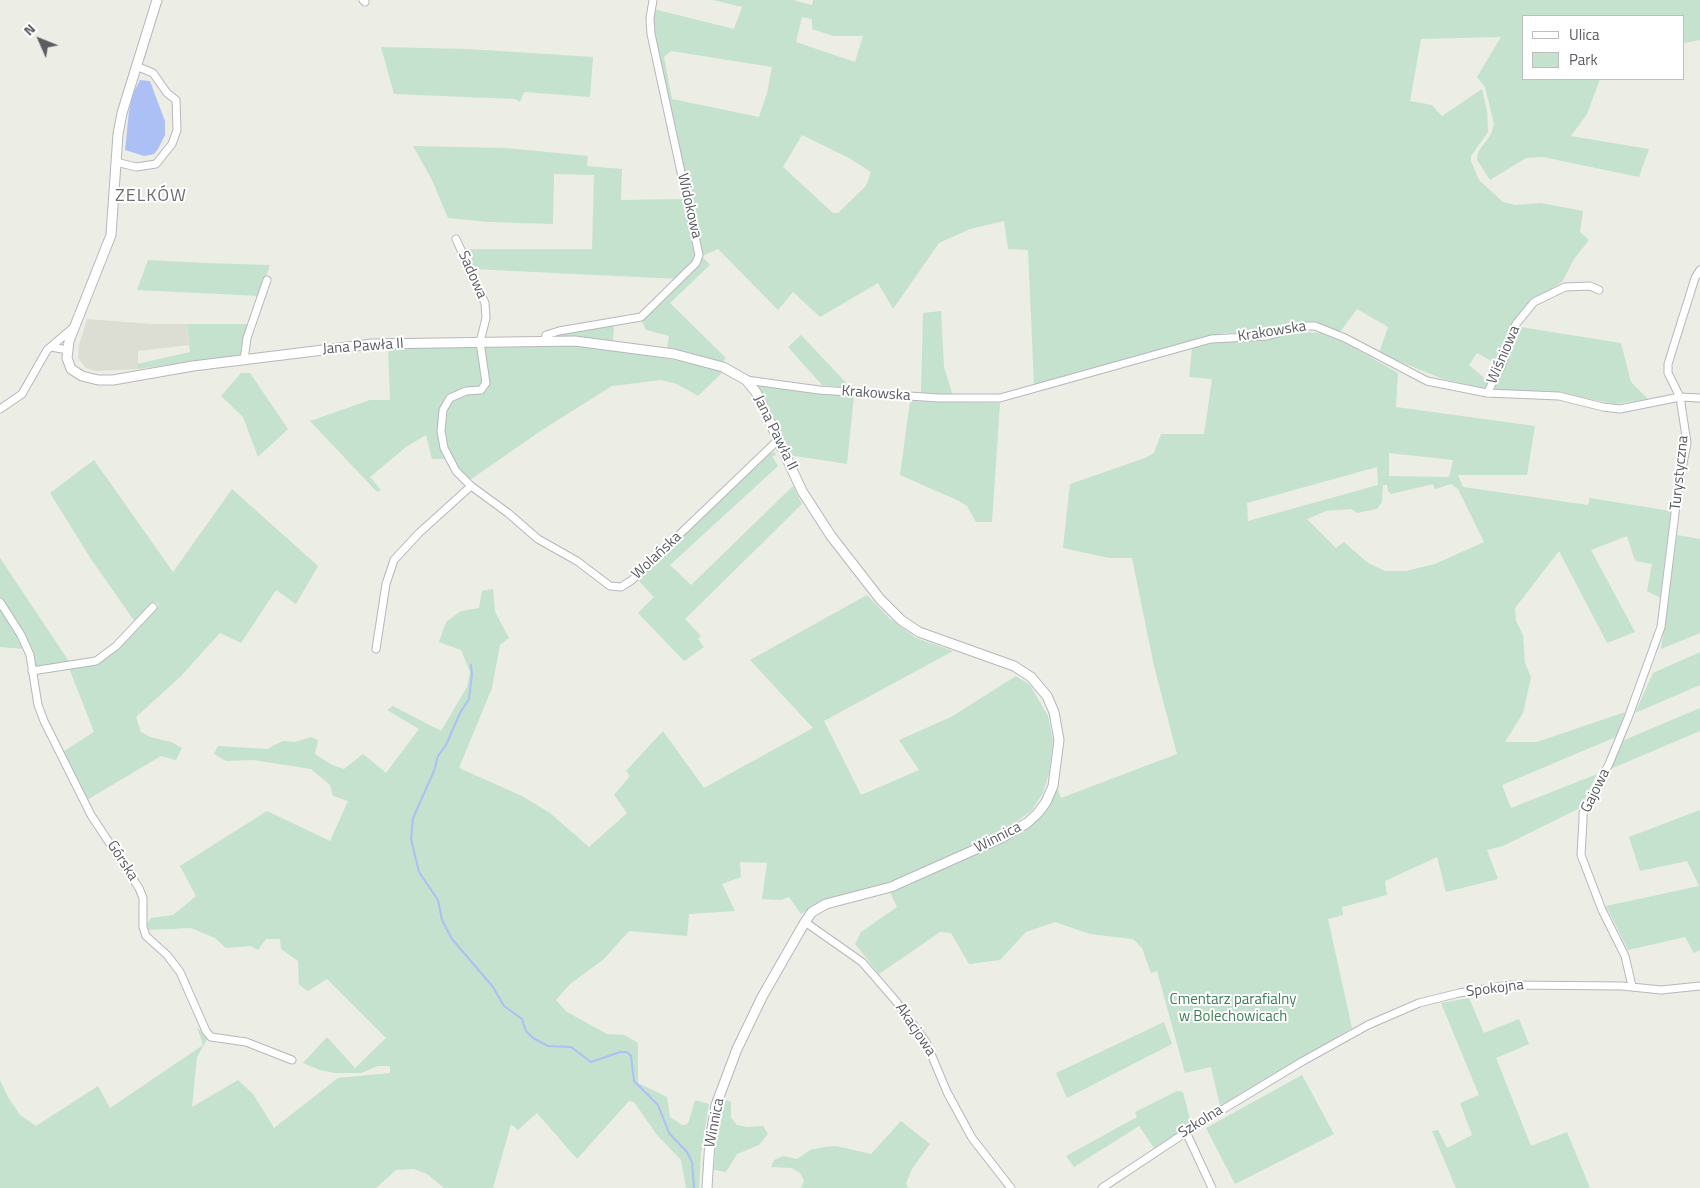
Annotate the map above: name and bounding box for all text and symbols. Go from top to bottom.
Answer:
north arrow [15,15,65,65]
legend [1522,15,1685,80]
text: N [18,18,40,40]
text: Ulica [1569,23,1599,46]
text: Park [1569,48,1598,71]
street label: Widokowa [673,172,705,240]
district label: ZELKÓW [114,186,188,208]
street label: Sadowa [454,248,490,302]
street label: Krakowska [1237,318,1307,346]
street label: Wiśniowa [1484,323,1524,387]
street label: Jana Pawła II [322,335,404,359]
street label: Krakowska [841,383,911,405]
street label: Jana Pawła II [749,393,801,473]
street label: Turystyczna [1667,435,1693,511]
street label: Wolańska [628,528,686,584]
street label: Gajowa [1578,766,1614,816]
street label: Winnica [972,819,1024,857]
street label: Górska [102,838,142,884]
street label: Spokojna [1465,977,1525,1001]
park label: Cmentarz parafialny w Bolechowicach [1170,991,1296,1026]
street label: Akacjowa [891,1000,939,1060]
street label: Winnica [701,1097,729,1149]
street label: Szkolna [1176,1101,1226,1143]

